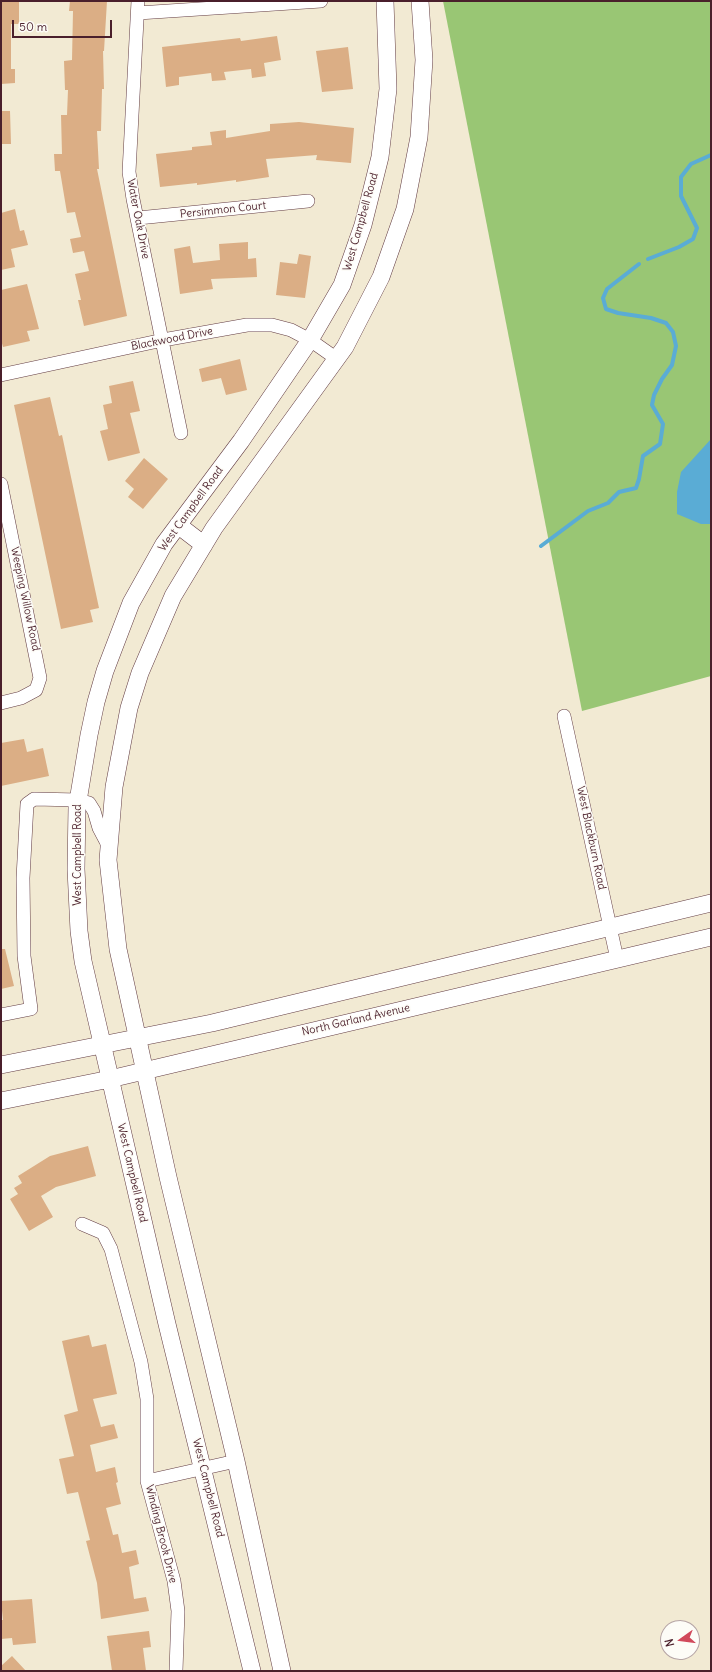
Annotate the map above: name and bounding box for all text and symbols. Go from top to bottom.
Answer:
scale bar [14,12,114,38]
text: 50 m [19,19,47,34]
street label: West Campbell Road [341,171,381,273]
street label: Water Oak Drive [124,178,152,260]
street label: Persimmon Court [179,199,267,221]
street label: Blackwood Drive [130,325,214,353]
street label: West Campbell Road [156,464,226,554]
street label: Weeping Willow Road [8,546,42,652]
street label: West Blackburn Road [574,785,608,891]
street label: West Campbell Road [71,804,85,906]
street label: North Garland Avenue [301,1001,411,1039]
street label: West Campbell Road [114,1122,150,1224]
street label: West Campbell Road [189,1437,227,1539]
street label: Winding Brook Drive [142,1483,180,1585]
north arrow [660,1620,700,1660]
text: N [662,1637,677,1648]

